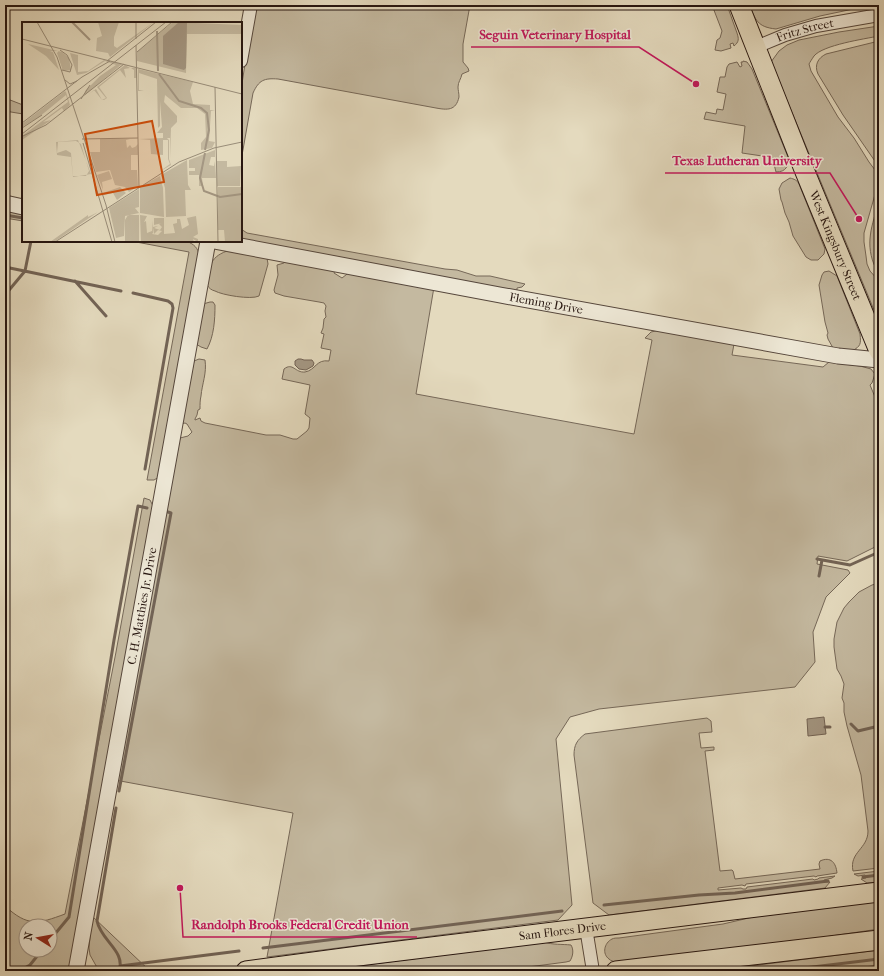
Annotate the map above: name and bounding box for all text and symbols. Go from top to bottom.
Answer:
street label: Fritz Street [774,16,835,45]
inset map [22,22,242,242]
callout: Seguin Veterinary Hospital [471,22,639,47]
text: Seguin Veterinary Hospital [479,27,631,43]
callout: Texas Lutheran University [665,148,830,173]
text: Texas Lutheran University [671,153,823,169]
street label: West Kingsbury Street [806,188,864,303]
street label: Fleming Drive [508,290,584,317]
street label: C. H. Matthies Jr. Drive [125,546,159,666]
callout: Randolph Brooks Federal Credit Union [183,912,417,937]
text: Randolph Brooks Federal Credit Union [191,917,409,933]
north arrow [18,918,58,958]
street label: Sam Flores Drive [518,919,607,943]
text: N [21,930,36,942]

